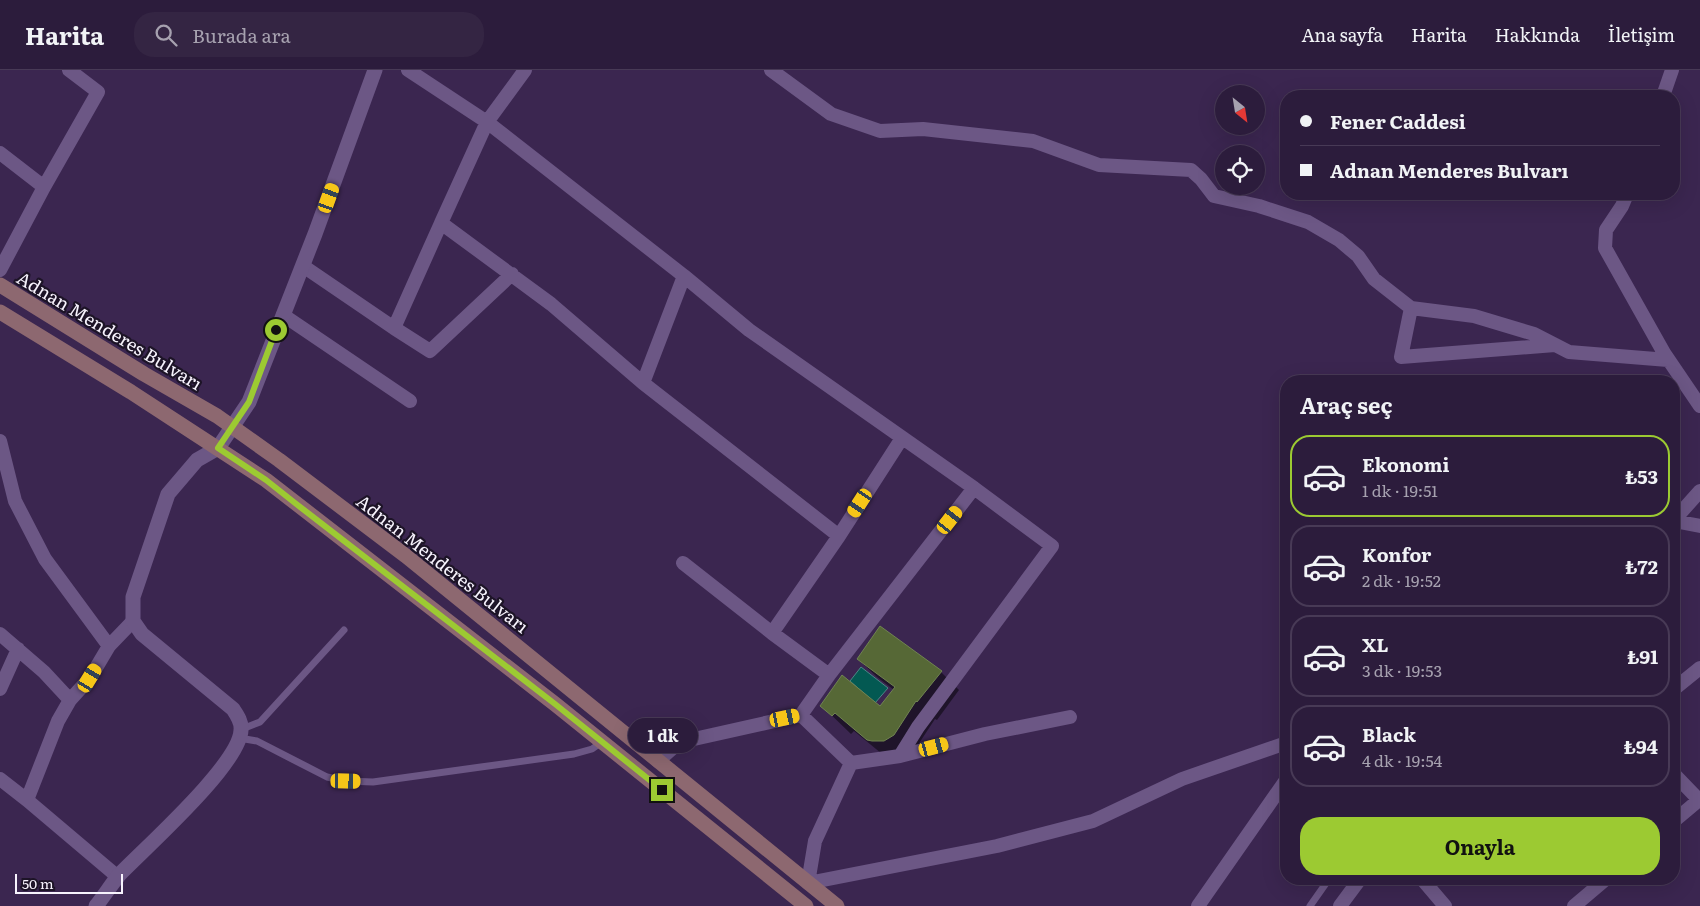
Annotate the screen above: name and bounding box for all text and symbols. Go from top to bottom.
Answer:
search box [134,12,484,57]
text: Harita [25,17,104,52]
icon: search [152,21,180,49]
text: Burada ara [192,21,291,49]
text: Ana sayfa [1301,21,1383,48]
text: Harita [1411,21,1467,48]
text: Hakkında [1495,21,1580,48]
text: İletişim [1608,21,1675,48]
north arrow [1215,85,1265,135]
map controls [1215,85,1265,195]
text: Fener Caddesi [1330,107,1466,135]
button: locate [1215,145,1265,195]
text: Adnan Menderes Bulvarı [1330,156,1569,184]
car [316,181,341,215]
street label: Adnan Menderes Bulvarı [12,264,208,396]
route start [265,319,287,341]
text: Araç seç [1300,388,1392,421]
text: Ekonomi [1362,450,1449,478]
icon: car [1302,454,1347,499]
text: ₺53 [1625,462,1658,490]
text: 1 dk · 19:51 [1362,478,1438,502]
car [845,486,874,520]
street label: Adnan Menderes Bulvarı [351,487,535,639]
car [934,504,965,536]
text: Konfor [1362,540,1431,568]
icon: car [1302,544,1347,589]
text: ₺72 [1625,552,1658,580]
text: 2 dk · 19:52 [1362,568,1441,592]
text: XL [1362,630,1389,658]
icon: car [1302,634,1347,679]
text: ₺91 [1627,642,1658,670]
text: 3 dk · 19:53 [1362,658,1442,682]
car [75,661,104,695]
car [768,708,801,728]
callout: 1 dk [627,718,697,752]
text: Black [1362,720,1416,748]
text: 1 dk [647,723,679,747]
icon: car [1302,724,1347,769]
text: ₺94 [1623,732,1658,760]
car [917,736,950,758]
text: 4 dk · 19:54 [1362,748,1442,772]
car [330,773,361,789]
route end [651,779,673,801]
button: Onayla [1300,817,1660,875]
scale bar [15,871,122,894]
text: 50 m [22,873,54,893]

